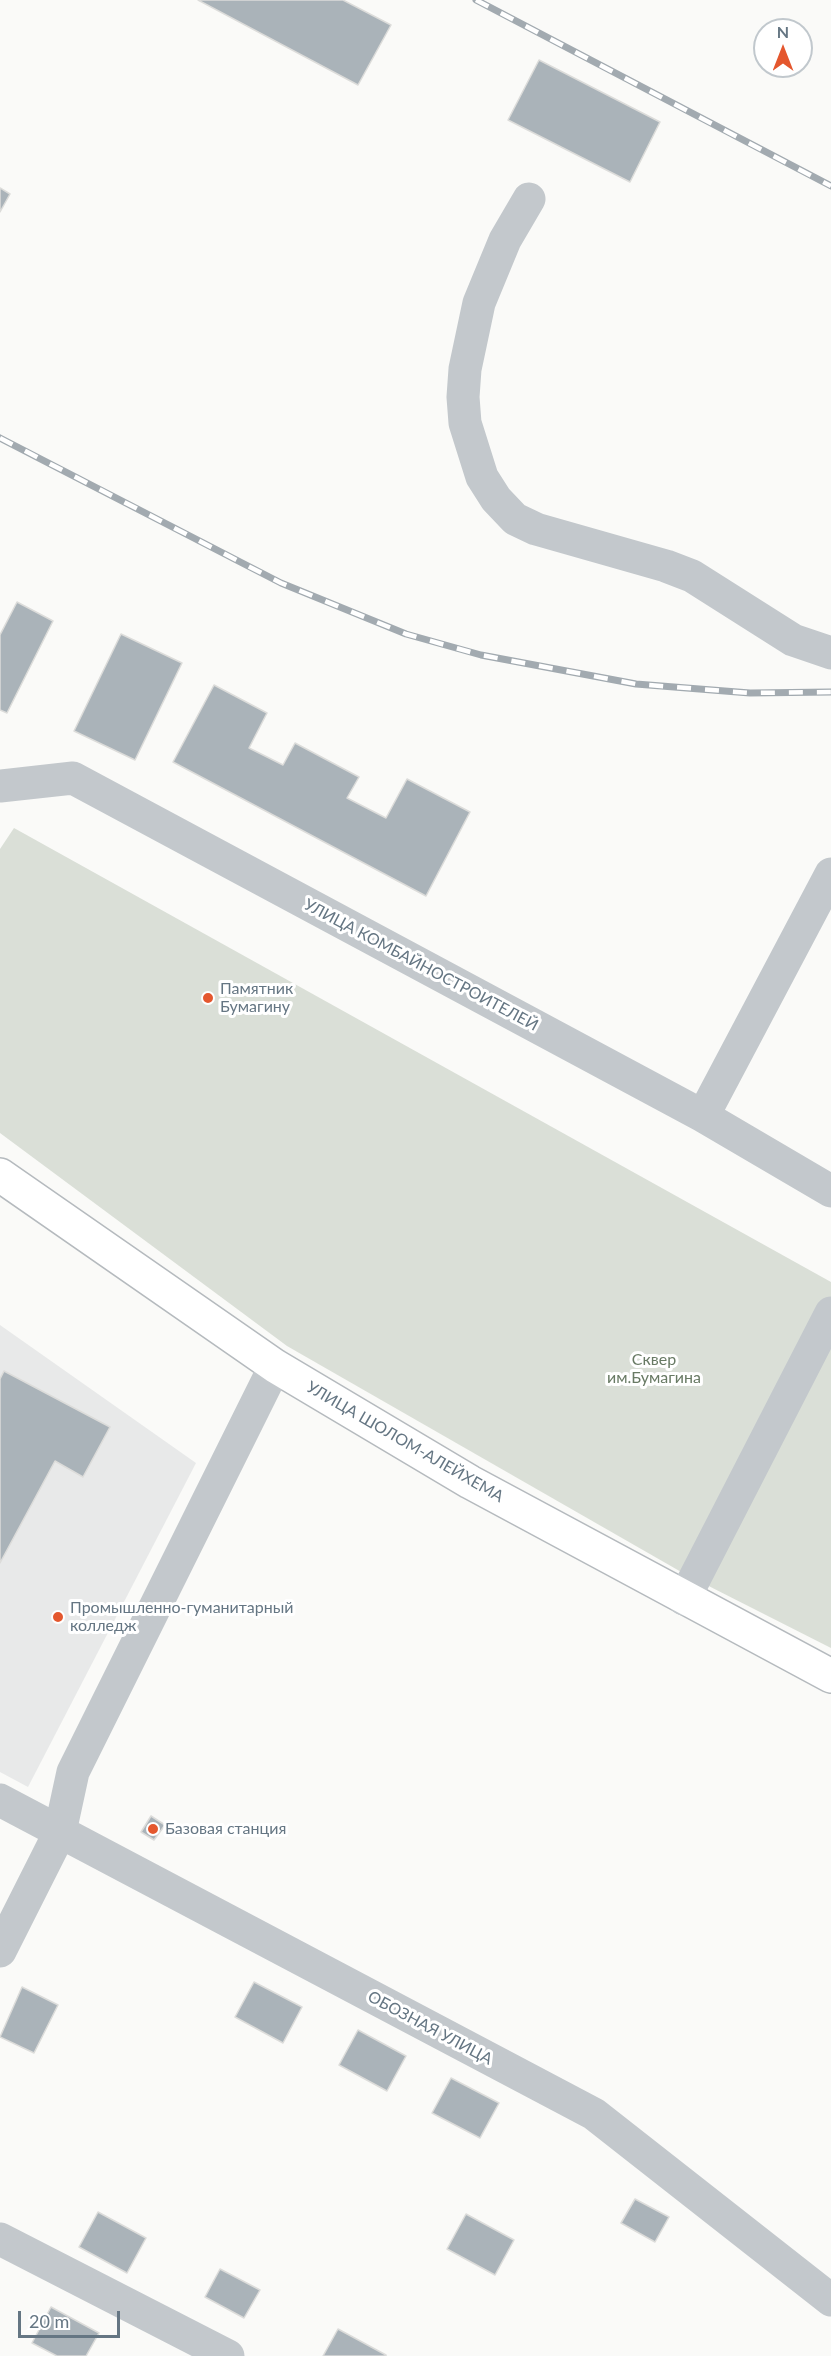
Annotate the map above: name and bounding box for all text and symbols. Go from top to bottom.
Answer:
north arrow [753,18,813,78]
text: N [777,22,789,41]
street label: УЛИЦА КОМБАЙНОСТРОИТЕЛЕЙ [301,895,541,1035]
place label: Памятник Бумагину [220,979,293,1017]
marker: Памятник Бумагину [201,991,215,1005]
park label: Сквер им.Бумагина [607,1350,701,1388]
street label: УЛИЦА ШОЛОМ-АЛЕЙХЕМА [303,1378,507,1506]
place label: Промышленно-гуманитарный колледж [70,1598,294,1636]
marker: Промышленно-гуманитарный колледж [51,1610,65,1624]
place label: Базовая станция [165,1819,286,1839]
marker: Базовая станция [146,1822,160,1836]
street label: ОБОЗНАЯ УЛИЦА [364,1987,496,2069]
scale bar [21,2299,123,2337]
text: 20 m [29,2310,69,2332]

